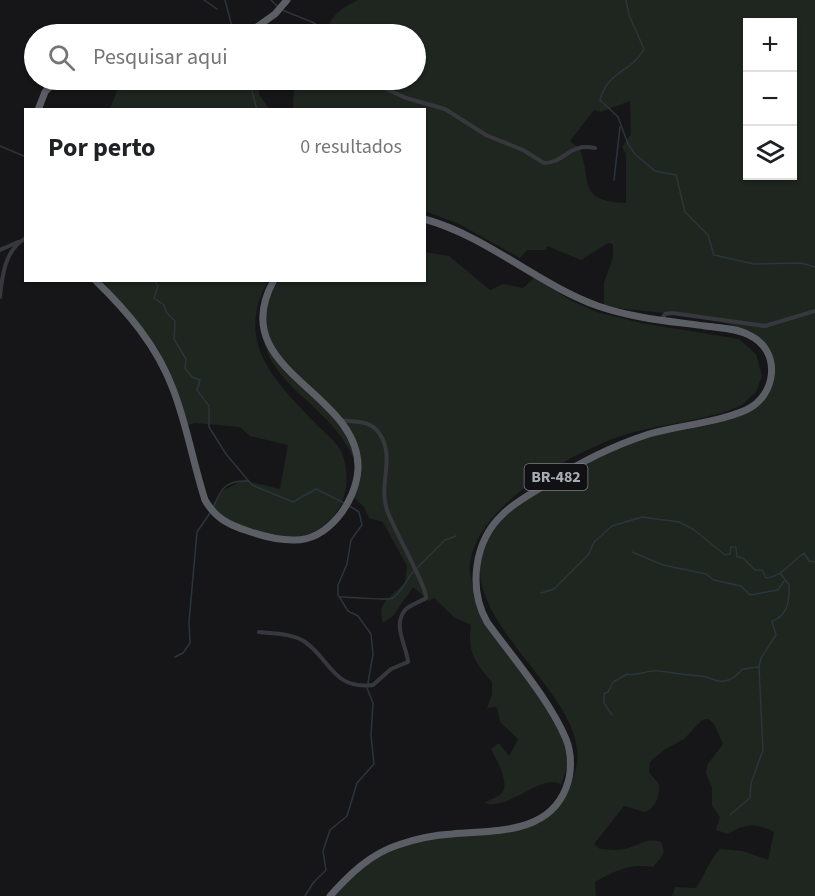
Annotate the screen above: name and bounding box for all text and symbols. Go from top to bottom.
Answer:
map controls [743,18,797,180]
button: + [743,18,797,72]
search box [24,24,426,90]
icon: search [45,41,78,74]
text: Pesquisar aqui [93,41,228,73]
button: − [743,72,797,126]
button: layers [743,126,797,180]
text: Por perto [48,129,156,166]
text: 0 resultados [300,133,402,161]
road number: BR-482 [524,464,588,490]

